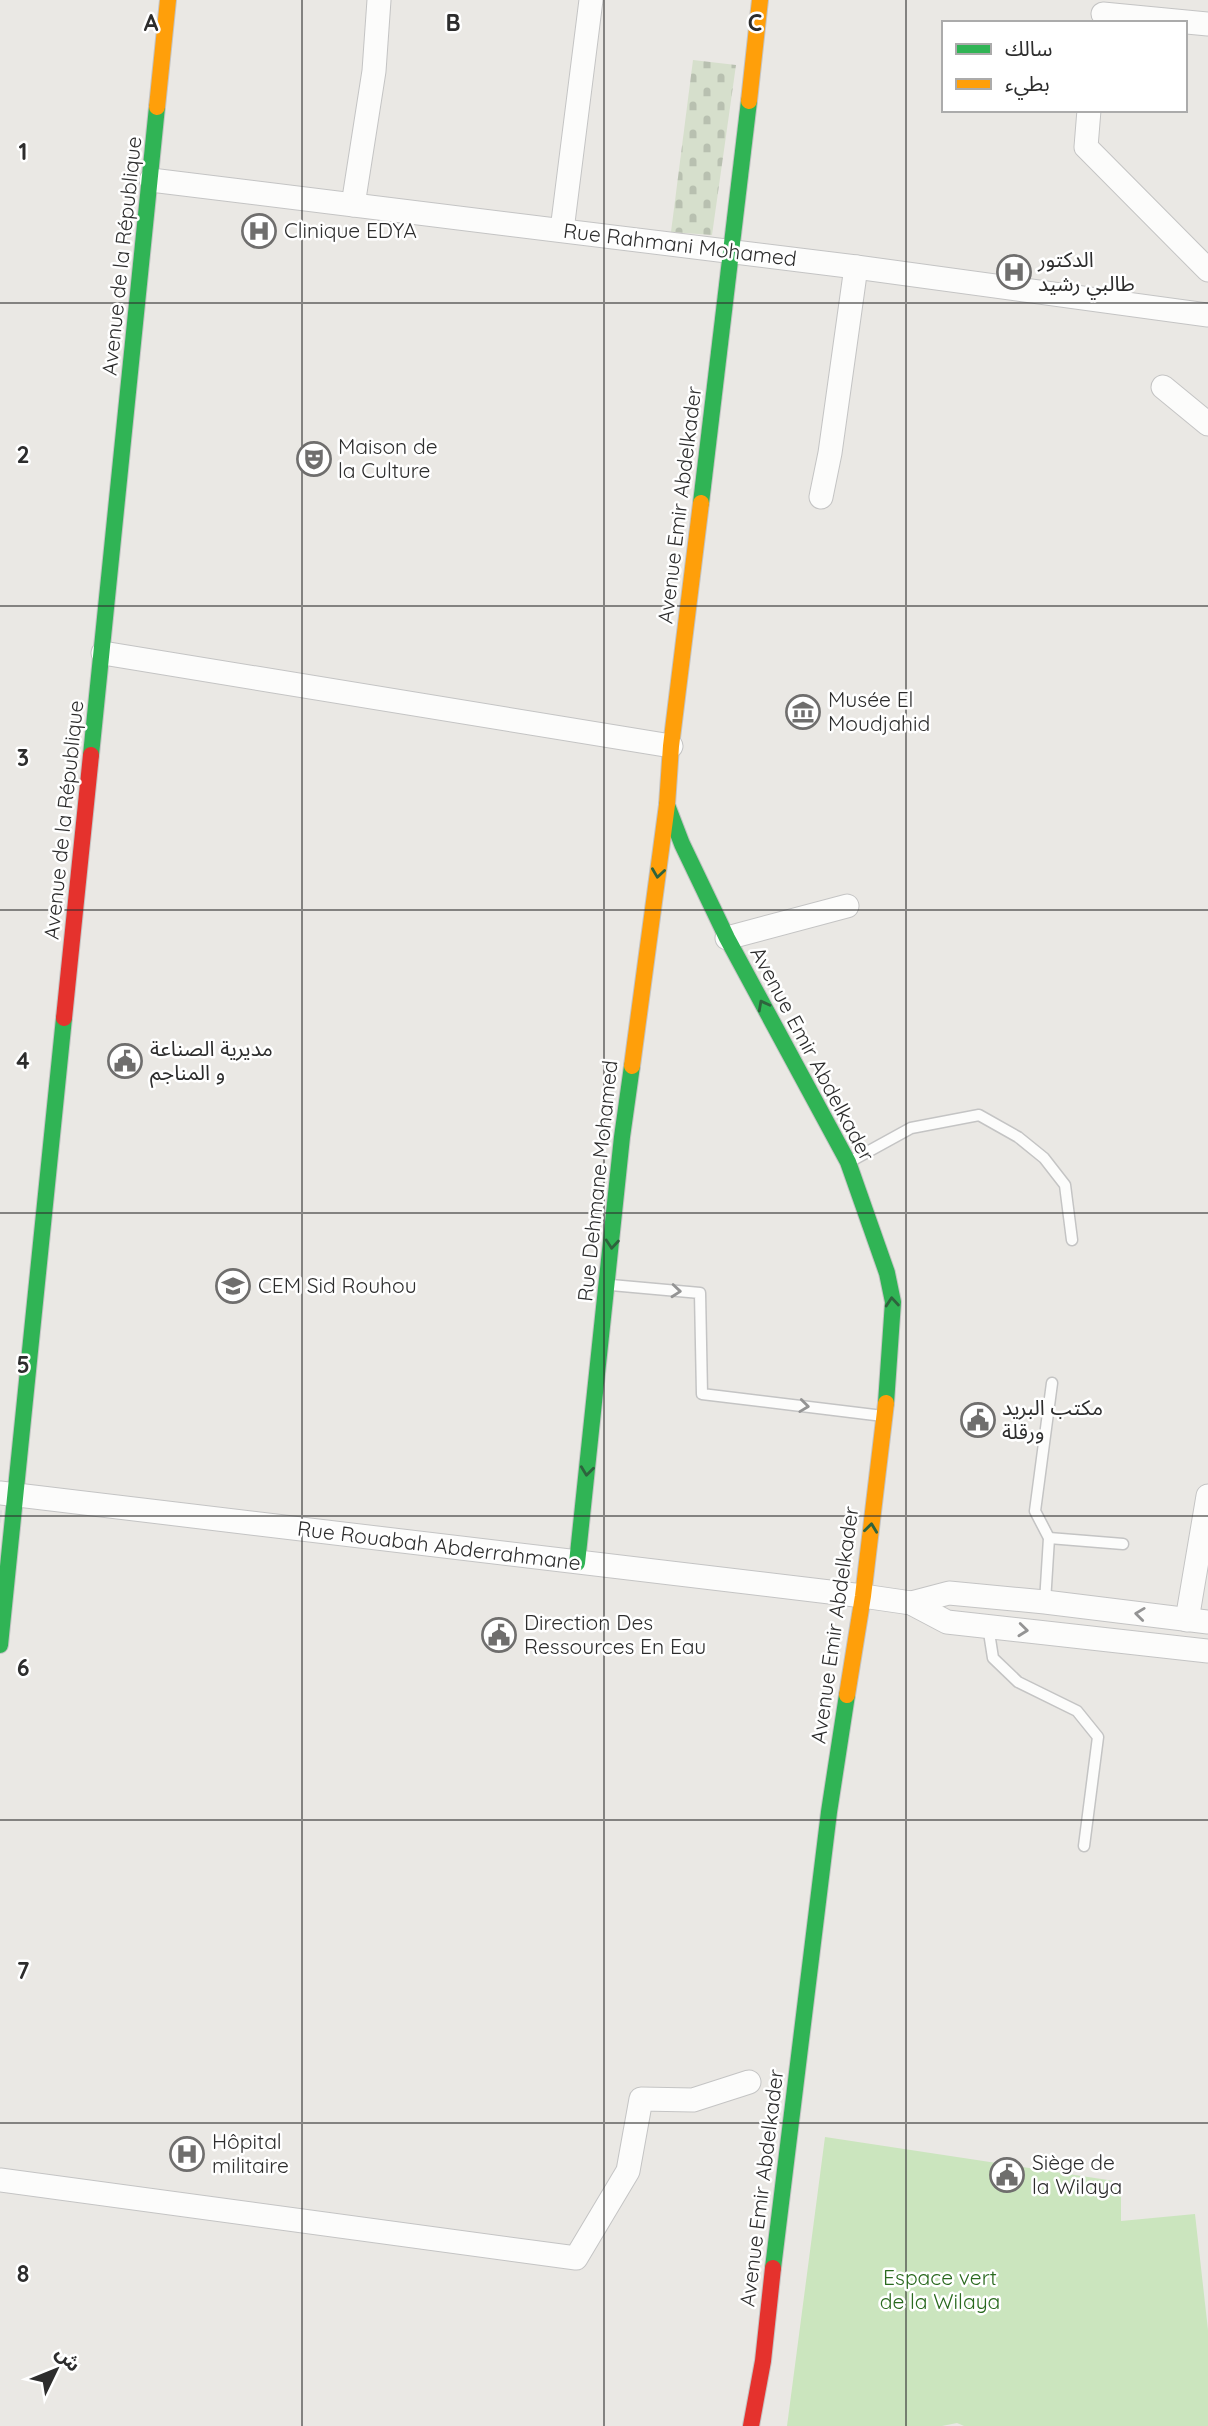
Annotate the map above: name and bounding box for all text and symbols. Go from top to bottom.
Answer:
text: A [144,8,159,37]
text: B [445,8,461,37]
text: C [748,8,762,37]
legend [942,21,1187,112]
text: سالك [1005,35,1052,61]
text: بطيء [1005,70,1050,100]
street label: Avenue de la République [96,135,146,377]
text: 1 [19,137,27,166]
hospital icon: Clinique EDYA [240,212,278,250]
place label: Clinique EDYA [284,217,417,243]
street label: Rue Rahmani Mohamed [562,217,798,271]
place label: الدكتور طالبي رشيد [1037,246,1135,300]
hospital icon: الدكتور طالبي رشيد [995,253,1033,291]
street label: Avenue Emir Abdelkader [652,385,706,625]
place label: Maison de la Culture [338,433,438,483]
text: 2 [16,440,30,469]
theatre icon: Maison de la Culture [295,440,333,478]
place label: Musée El Moudjahid [828,686,930,736]
museum icon: Musée El Moudjahid [784,693,822,731]
street label: Avenue de la République [38,699,88,941]
text: 3 [17,743,29,772]
one-way arrow [651,867,666,879]
street label: Avenue Emir Abdelkader [745,942,881,1165]
one-way arrow [758,1000,771,1012]
place label: مديرية الصناعة و المناجم [150,1035,273,1088]
public building icon: مديرية الصناعة و المناجم [106,1042,144,1080]
text: 4 [16,1046,30,1075]
street label: Rue Dehmane Mohamed [571,1059,623,1303]
one-way arrow [605,1239,620,1250]
school or university icon: CEM Sid Rouhou [214,1267,252,1305]
place label: CEM Sid Rouhou [258,1272,417,1298]
one-way arrow [671,1283,682,1298]
one-way arrow [885,1296,900,1307]
text: 5 [16,1350,30,1379]
place label: مكتب البريد ورقلة [1002,1394,1103,1444]
one-way arrow [799,1399,810,1414]
public building icon: مكتب البريد ورقلة [959,1401,997,1439]
one-way arrow [580,1465,595,1476]
street label: Avenue Emir Abdelkader [804,1505,864,1745]
street label: Rue Rouabah Abderrahmane [296,1515,582,1575]
one-way arrow [863,1522,878,1534]
one-way arrow [1134,1607,1146,1622]
place label: Direction Des Ressources En Eau [524,1609,706,1659]
public building icon: Direction Des Ressources En Eau [480,1616,518,1654]
one-way arrow [1018,1622,1029,1637]
text: 6 [17,1653,29,1682]
text: 7 [17,1956,30,1985]
street label: Avenue Emir Abdelkader [734,2068,788,2308]
place label: Hôpital militaire [212,2128,289,2178]
hospital icon: Hôpital militaire [168,2135,206,2173]
place label: Siège de la Wilaya [1032,2149,1122,2199]
public building icon: Siège de la Wilaya [988,2156,1026,2194]
text: 8 [17,2259,29,2288]
park label: Espace vert de la Wilaya [880,2264,1000,2314]
north arrow [21,2335,91,2405]
text: ش [51,2341,86,2376]

